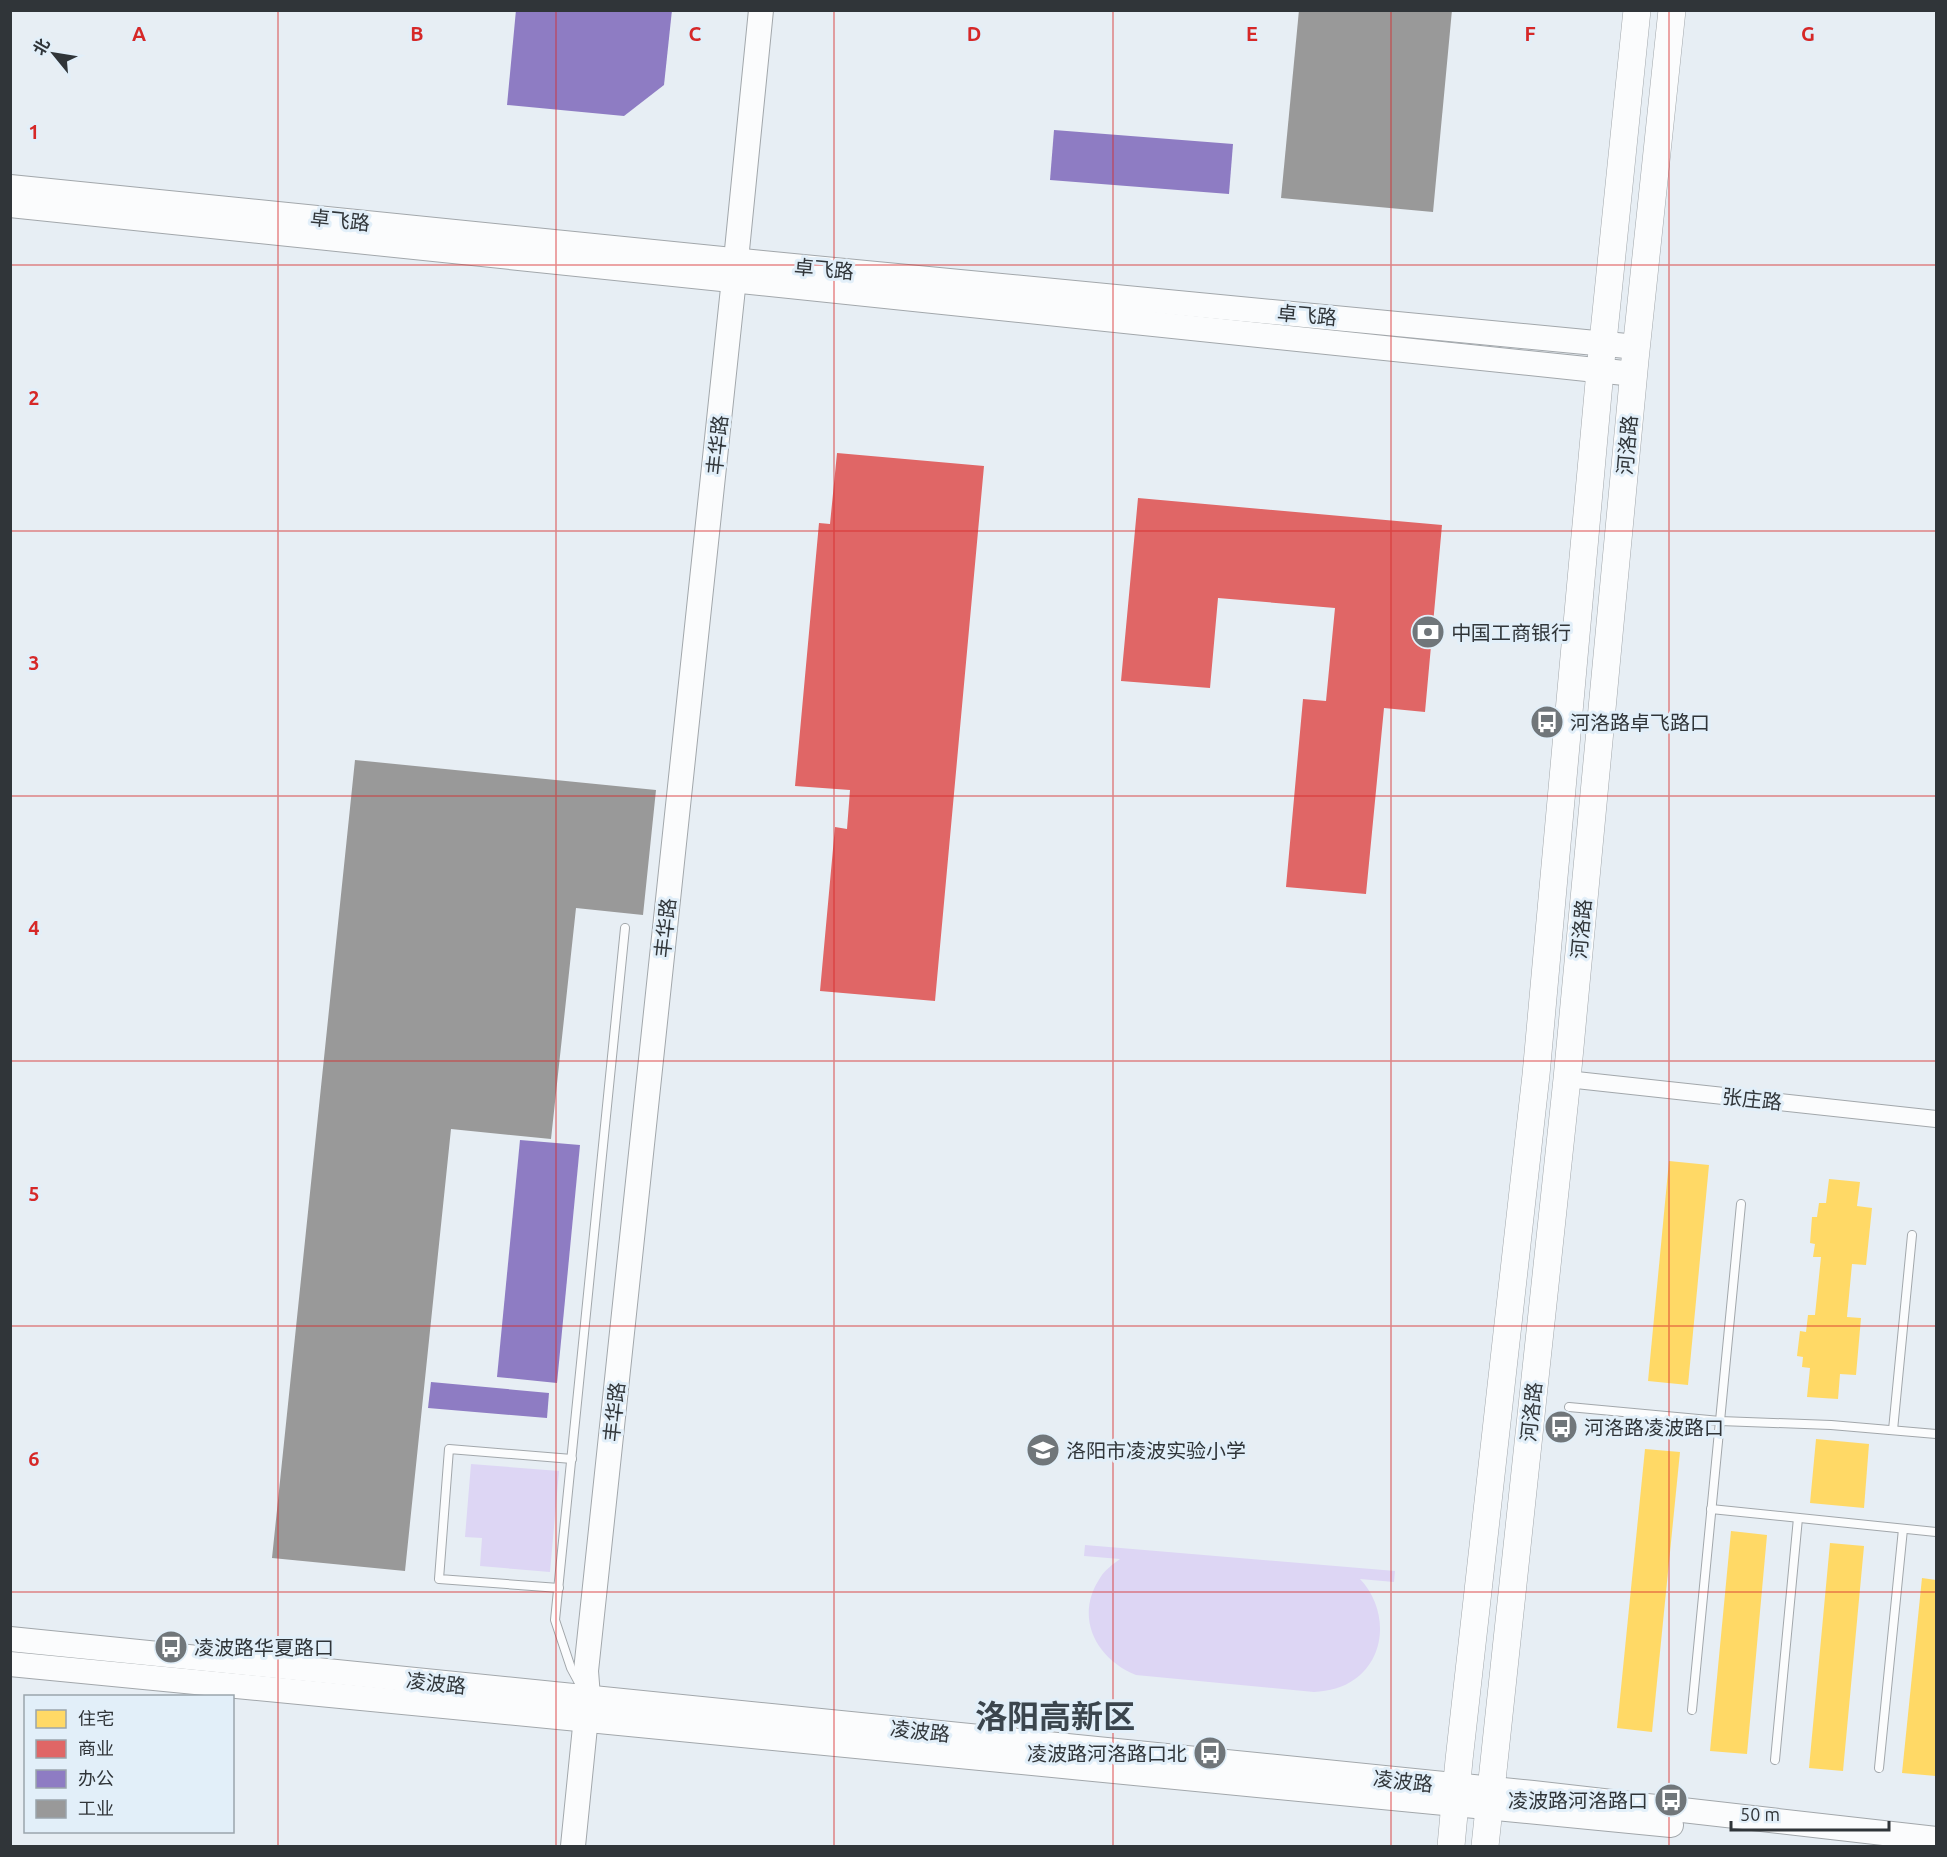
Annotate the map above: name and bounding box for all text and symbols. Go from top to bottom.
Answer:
text: A [132,22,146,45]
text: B [410,22,424,45]
text: C [689,22,702,45]
text: D [967,22,981,45]
text: E [1246,22,1258,45]
text: F [1524,22,1536,45]
text: G [1801,22,1815,45]
north arrow [24,24,84,84]
text: 北 [29,35,53,58]
text: 1 [28,120,40,143]
street label: 卓飞路 [309,205,371,235]
street label: 卓飞路 [793,255,855,283]
street label: 卓飞路 [1276,301,1338,329]
text: 2 [28,386,40,409]
street label: 丰华路 [702,414,732,476]
street label: 河洛路 [1613,414,1641,476]
bank icon: 中国工商银行 [1410,614,1446,650]
place label: 中国工商银行 [1451,621,1571,644]
text: 3 [28,651,40,674]
bus stop icon: 河洛路卓飞路口 [1529,704,1565,740]
place label: 河洛路卓飞路口 [1570,711,1710,734]
street label: 丰华路 [650,897,680,959]
street label: 河洛路 [1567,898,1595,960]
text: 4 [28,916,40,939]
street label: 张庄路 [1721,1084,1783,1114]
text: 5 [28,1182,40,1205]
street label: 丰华路 [599,1381,629,1443]
street label: 河洛路 [1516,1381,1546,1443]
bus stop icon: 河洛路凌波路口 [1543,1409,1579,1445]
place label: 河洛路凌波路口 [1584,1416,1724,1439]
school or university icon: 洛阳市凌波实验小学 [1025,1432,1061,1468]
place label: 洛阳市凌波实验小学 [1066,1439,1246,1462]
text: 6 [28,1447,40,1470]
bus stop icon: 凌波路华夏路口 [153,1629,189,1665]
place label: 凌波路华夏路口 [194,1636,334,1659]
street label: 凌波路 [405,1668,467,1698]
legend [24,1695,234,1833]
district label: 洛阳高新区 [975,1698,1135,1734]
text: 住宅 [78,1708,114,1728]
street label: 凌波路 [889,1716,951,1746]
bus stop icon: 凌波路河洛路口北 [1192,1735,1228,1771]
text: 商业 [78,1738,114,1758]
place label: 凌波路河洛路口北 [1027,1742,1187,1765]
street label: 凌波路 [1372,1766,1434,1796]
text: 办公 [78,1768,114,1788]
bus stop icon: 凌波路河洛路口 [1653,1782,1689,1818]
place label: 凌波路河洛路口 [1508,1789,1648,1812]
scale bar [1731,1794,1888,1832]
text: 工业 [78,1798,114,1818]
text: 50 m [1740,1804,1780,1824]

